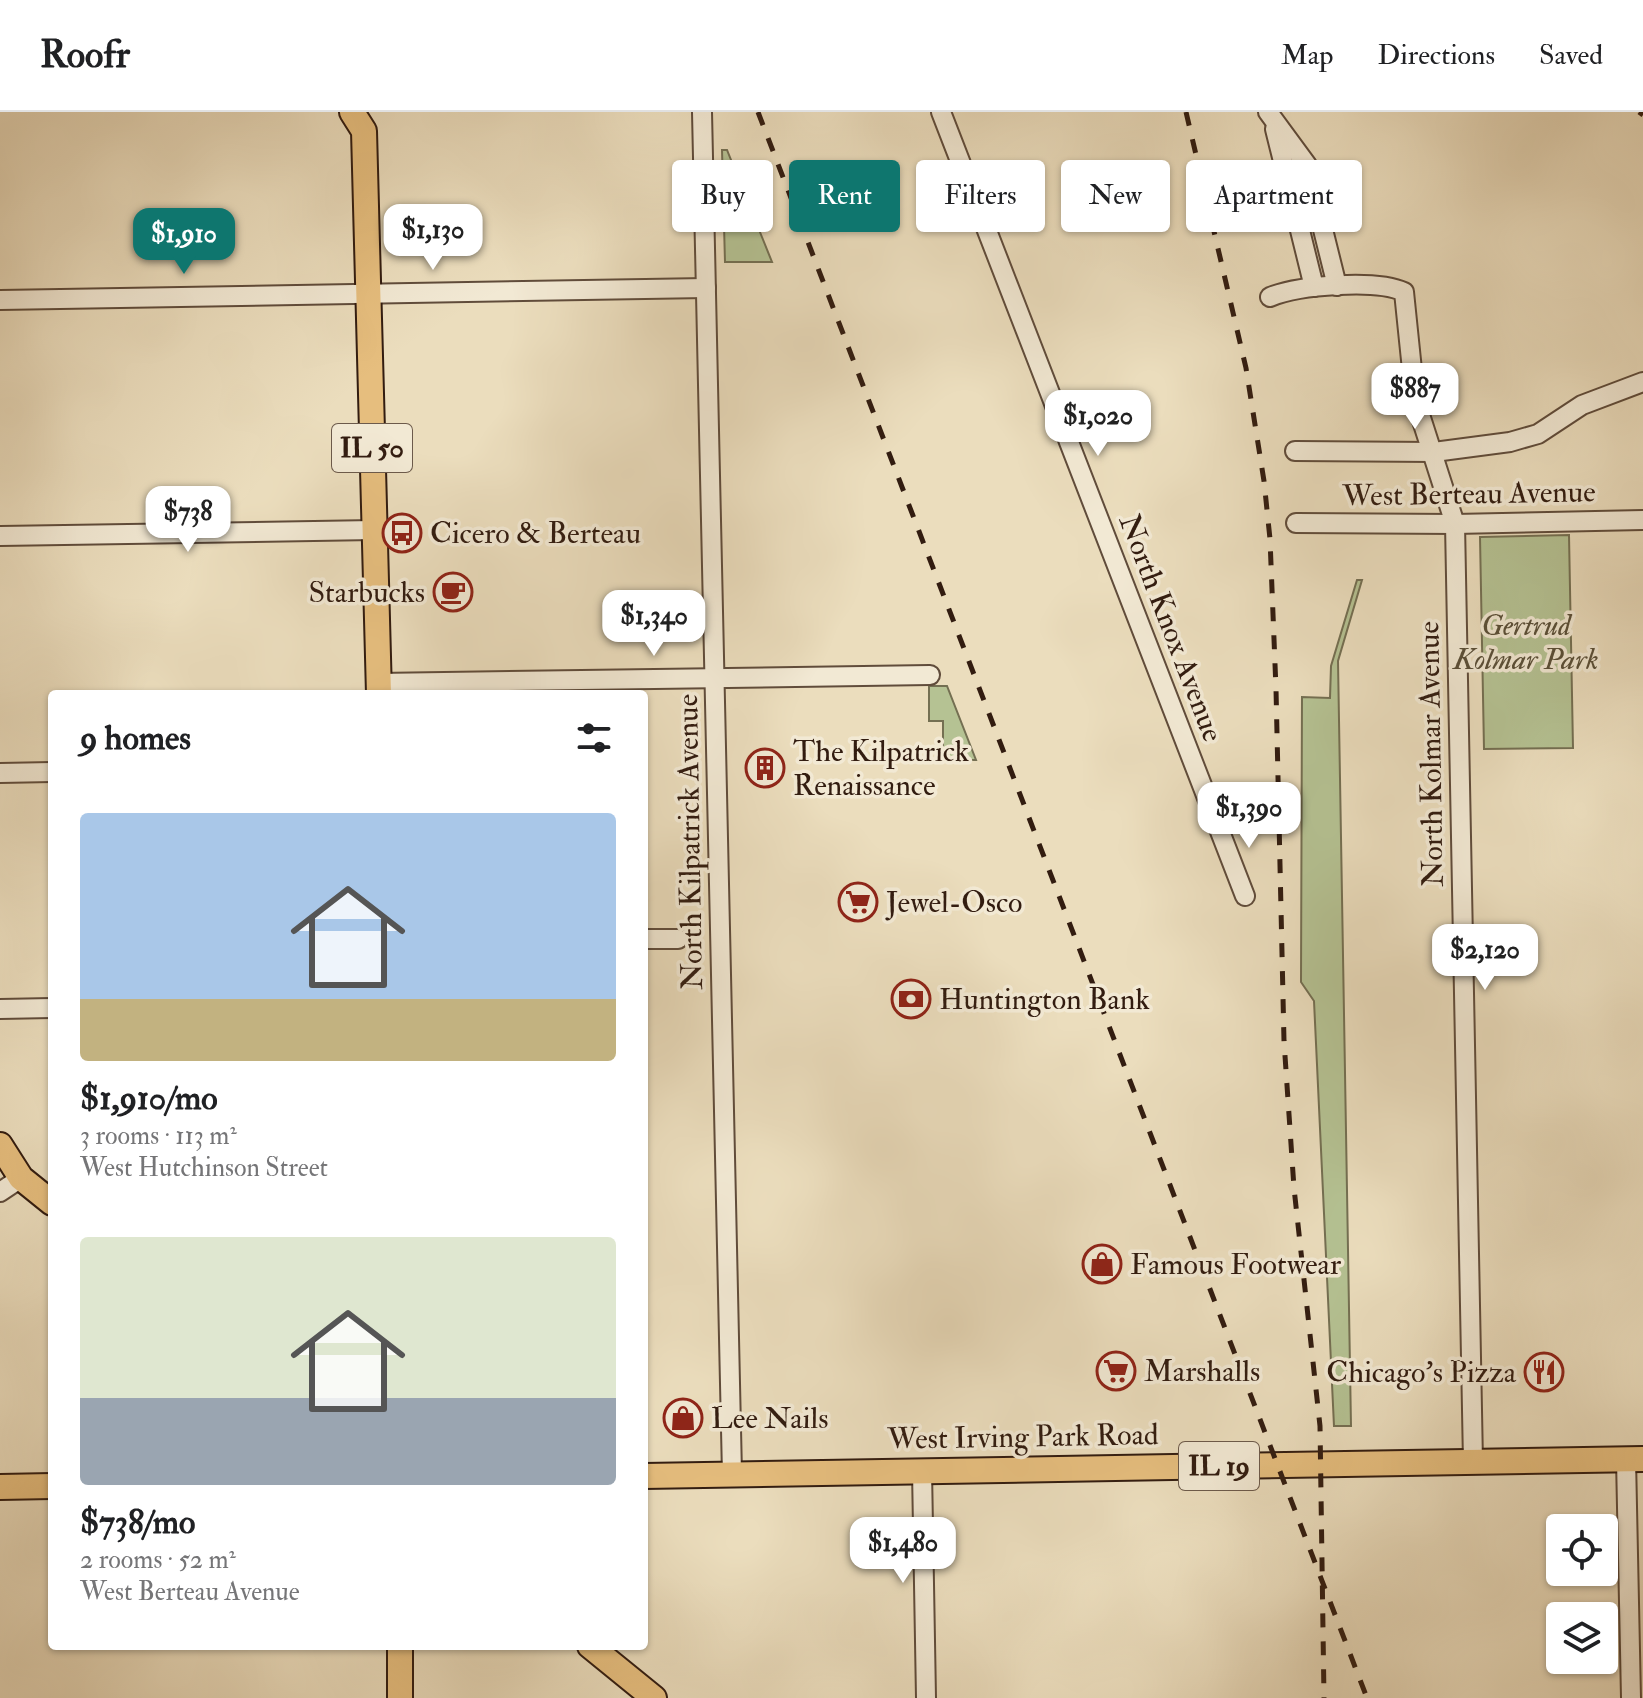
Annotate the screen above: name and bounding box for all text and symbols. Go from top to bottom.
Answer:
text: Roofr [40,31,130,79]
text: Map [1281,38,1334,73]
text: Directions [1378,38,1495,73]
text: Saved [1539,38,1603,73]
chip: Buy [672,160,773,232]
chip: Rent [789,160,900,232]
chip: Filters [916,160,1045,232]
chip: New [1061,160,1170,232]
chip: Apartment [1186,160,1362,232]
pin: $1,130 [368,204,498,272]
pin: $1,910 [119,208,249,276]
text: $1,130 [402,214,464,246]
text: $1,910 [151,218,217,250]
pin: $887 [1368,363,1462,431]
text: $887 [1389,373,1441,405]
pin: $1,020 [1033,390,1163,458]
text: $1,020 [1063,400,1133,432]
road number: IL 50 [332,424,412,472]
street label: West Berteau Avenue [1341,473,1596,515]
pin: $738 [141,486,235,554]
text: $738 [164,496,212,528]
street label: North Knox Avenue [1111,509,1231,747]
bus stop icon: Cicero & Berteau [381,512,423,554]
place label: Cicero & Berteau [430,515,641,552]
cafe icon: Starbucks [432,571,474,613]
place label: Starbucks [308,574,425,611]
pin: $1,340 [589,590,719,658]
text: $1,340 [620,600,688,632]
park label: Gertrud Kolmar Park [1451,607,1599,678]
street label: North Kolmar Avenue [1410,621,1452,887]
street label: North Kilpatrick Avenue [669,694,711,990]
icon: filters [572,716,616,760]
text: 9 homes [80,717,191,760]
place label: The Kilpatrick Renaissance [793,733,969,804]
building icon: The Kilpatrick Renaissance [744,747,786,789]
pin: $1,390 [1184,782,1314,850]
text: $1,390 [1216,792,1282,824]
icon: home [276,865,420,1009]
supermarket icon: Jewel-Osco [837,881,879,923]
place label: Jewel-Osco [885,884,1023,921]
pin: $2,120 [1420,924,1550,992]
text: $2,120 [1450,934,1520,966]
bank icon: Huntington Bank [890,978,932,1020]
place label: Huntington Bank [939,981,1150,1018]
text: $1,910/mo [80,1077,218,1120]
text: 3 rooms · 113 m² [80,1120,237,1152]
text: West Hutchinson Street [80,1152,328,1184]
shop icon: Famous Footwear [1081,1243,1123,1285]
place label: Famous Footwear [1130,1246,1341,1283]
icon: home [276,1289,420,1433]
supermarket icon: Marshalls [1095,1350,1137,1392]
restaurant icon: Chicago's Pizza [1523,1351,1565,1393]
place label: Marshalls [1144,1353,1260,1390]
place label: Chicago's Pizza [1326,1354,1517,1391]
shop icon: Lee Nails [662,1397,704,1439]
place label: Lee Nails [711,1400,829,1437]
street label: West Irving Park Road [886,1416,1159,1458]
road number: IL 19 [1179,1442,1259,1490]
text: $738/mo [80,1501,195,1544]
map controls [1546,1514,1618,1674]
button: locate [1546,1514,1618,1586]
pin: $1,480 [838,1517,968,1585]
text: $1,480 [868,1527,938,1559]
text: 2 rooms · 52 m² [80,1544,236,1576]
text: West Berteau Avenue [80,1576,300,1608]
button: layers [1546,1602,1618,1674]

